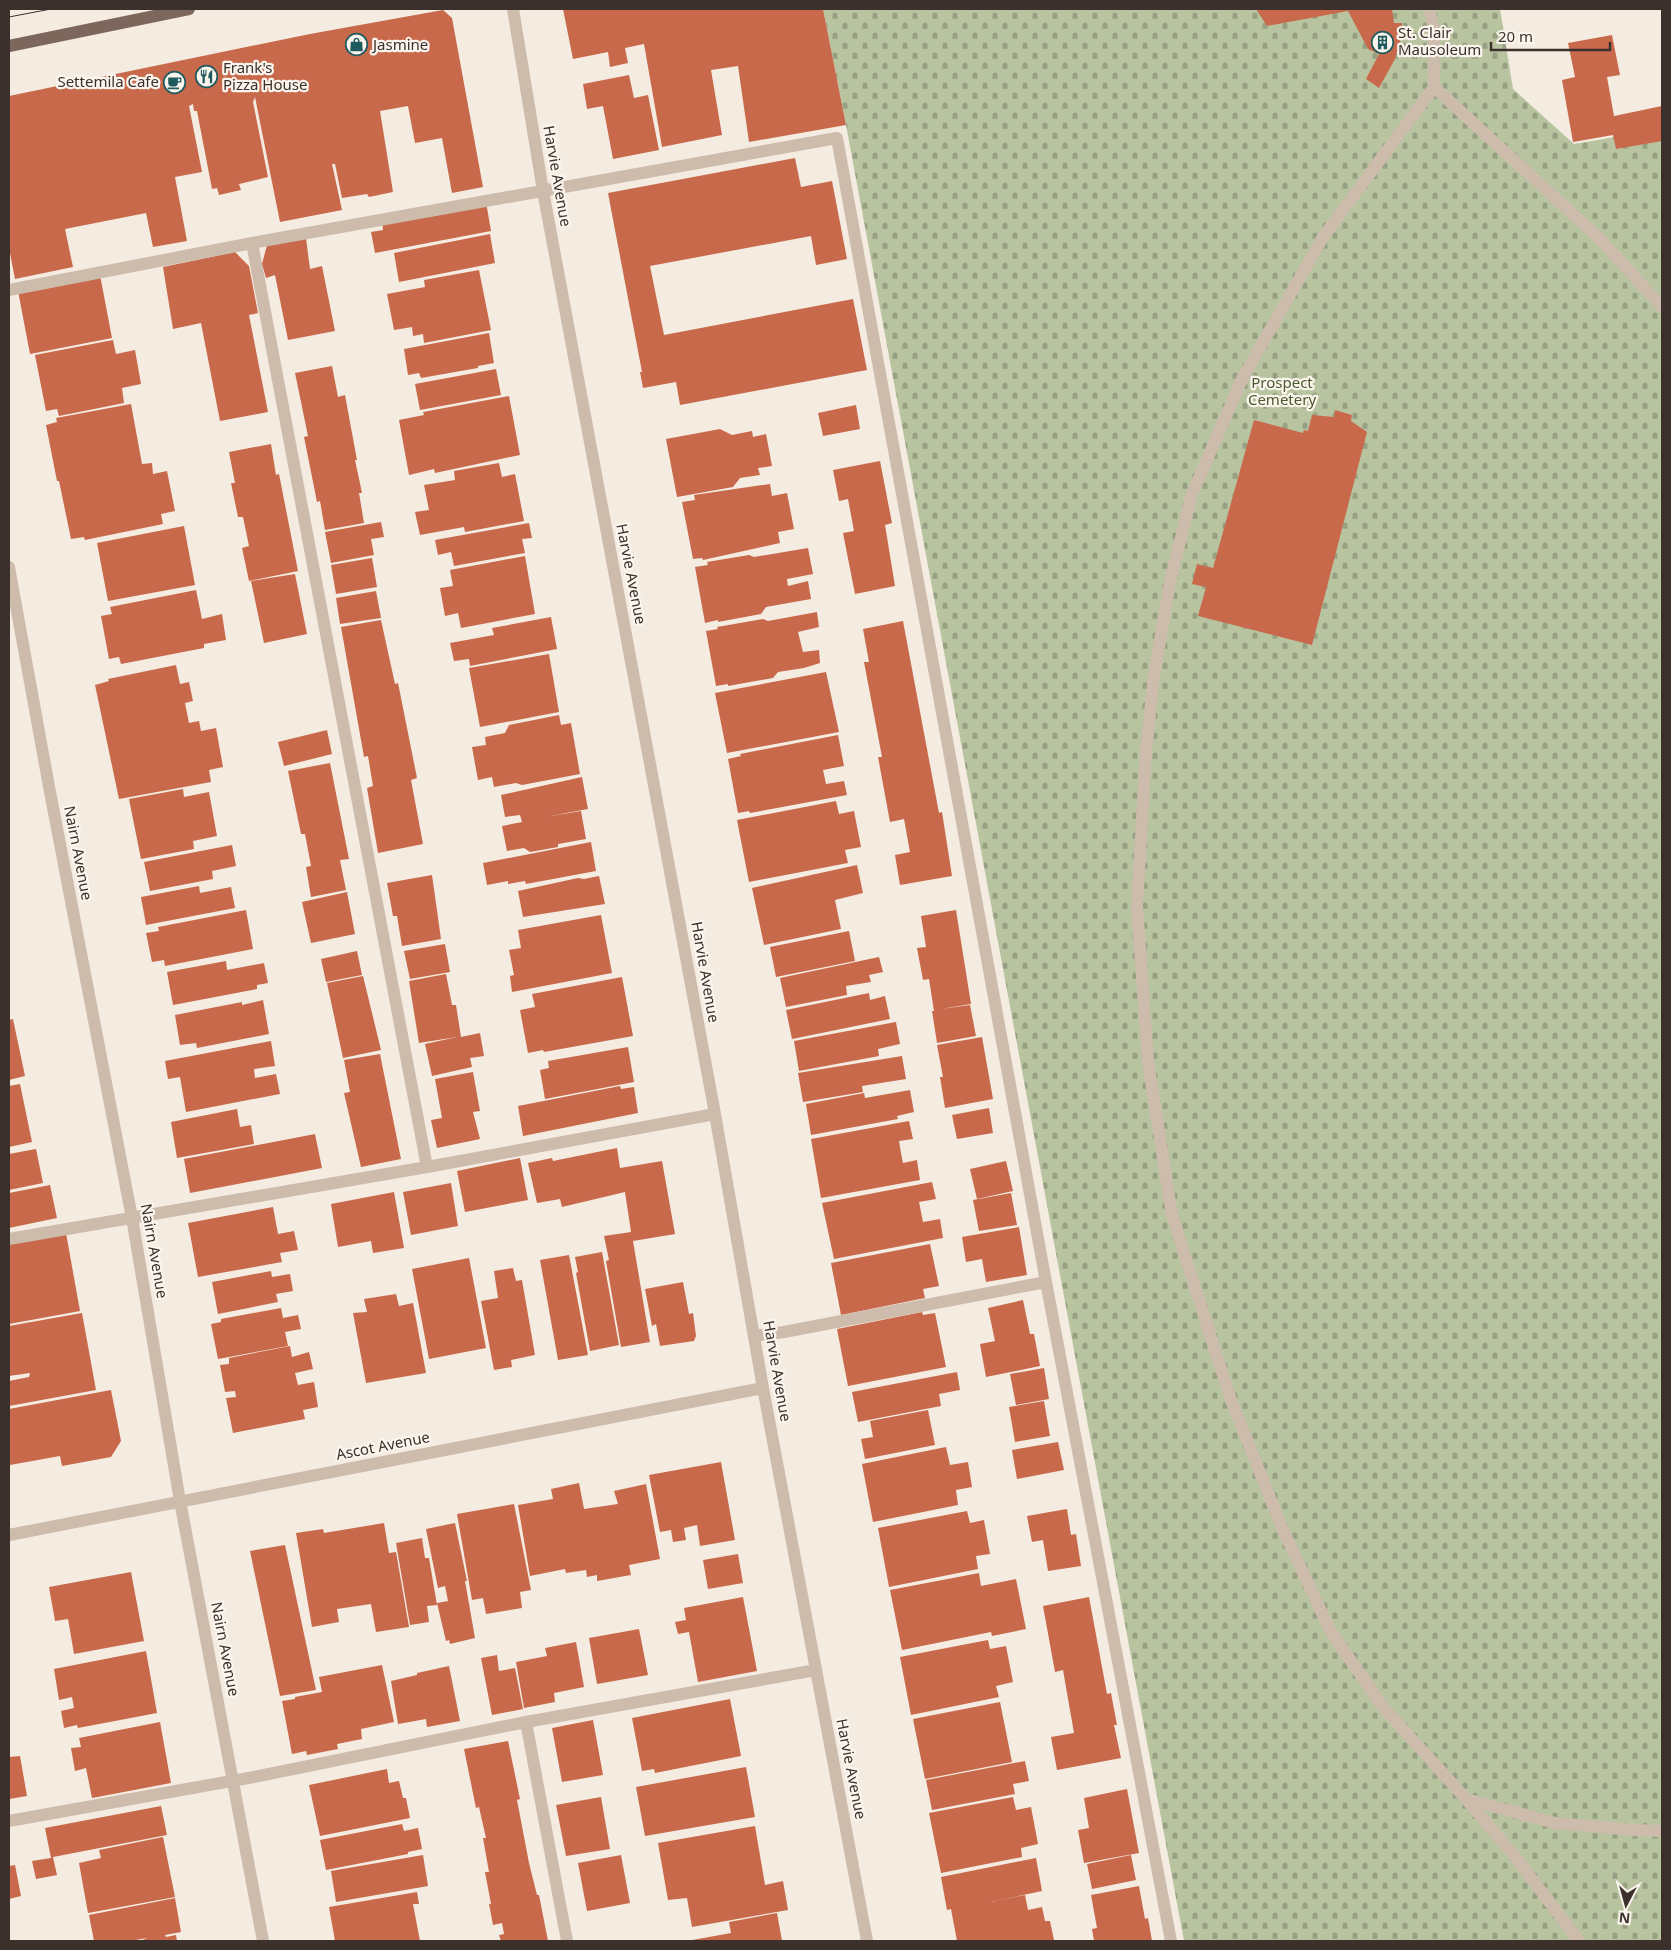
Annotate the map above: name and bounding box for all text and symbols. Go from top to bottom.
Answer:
scale bar [1491,20,1610,52]
place label: St. Clair Mausoleum [1398,22,1481,59]
text: 20 m [1498,26,1533,46]
building icon: St. Clair Mausoleum [1370,30,1394,54]
shop icon: Jasmine [345,33,369,57]
place label: Jasmine [371,34,428,54]
place label: Frank's Pizza House [223,57,307,94]
restaurant icon: Frank's Pizza House [195,65,219,89]
cafe icon: Settemila Cafe [163,70,187,94]
place label: Settemila Cafe [57,71,159,91]
street label: Harvie Avenue [539,124,577,228]
park label: Prospect Cemetery [1248,372,1316,409]
street label: Harvie Avenue [612,522,652,626]
street label: Nairn Avenue [60,804,98,902]
street label: Harvie Avenue [687,920,725,1024]
street label: Nairn Avenue [137,1202,173,1300]
street label: Harvie Avenue [759,1319,797,1423]
street label: Ascot Avenue [334,1426,431,1464]
street label: Nairn Avenue [207,1600,245,1698]
street label: Harvie Avenue [832,1717,872,1821]
north arrow [1601,1880,1651,1930]
text: N [1618,1908,1631,1928]

